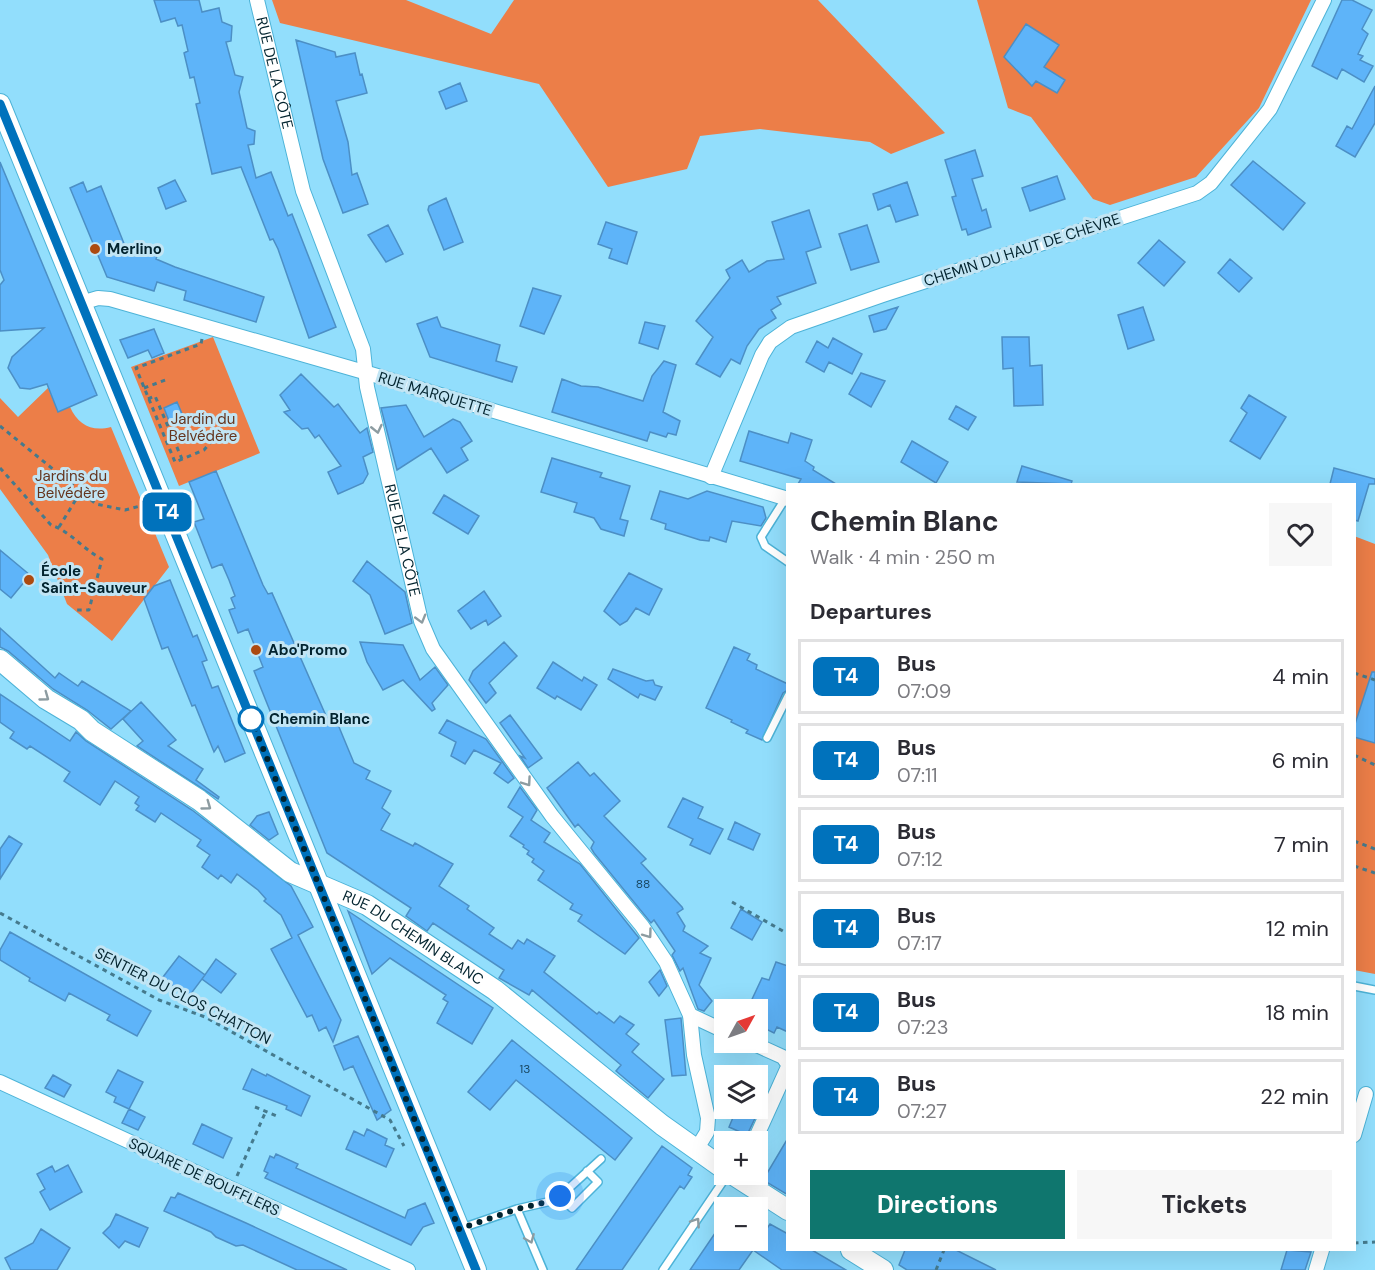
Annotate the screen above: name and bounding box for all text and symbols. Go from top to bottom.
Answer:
street label: RUE DE LA CÔTE [251,15,298,131]
street label: CHEMIN DU HAUT DE CHÈVRE [921,209,1123,291]
place label: Merlino [107,239,162,259]
marker: Merlino [88,242,102,256]
street label: RUE MARQUETTE [376,367,494,421]
park label: Jardin du Belvédère [169,409,237,446]
one-way arrow [369,424,382,434]
park label: Jardins du Belvédère [35,466,107,503]
street label: RUE DE LA CÔTE [380,482,425,598]
line badge: T4 [140,492,194,532]
text: T4 [155,498,179,526]
text: Chemin Blanc [810,503,999,540]
button: heart [1269,503,1332,566]
text: Walk · 4 min · 250 m [810,544,995,570]
place label: École Saint-Sauveur [41,561,147,598]
marker: École Saint-Sauveur [22,573,36,587]
text: Departures [810,597,932,626]
one-way arrow [414,614,427,624]
place label: Abo'Promo [268,640,347,660]
marker: Abo'Promo [249,643,263,657]
text: Bus [897,649,936,678]
text: T4 [834,662,858,690]
text: 4 min [1272,662,1329,691]
text: 07:09 [897,678,951,704]
one-way arrow [38,690,49,701]
marker: Chemin Blanc [238,706,264,732]
place label: Chemin Blanc [269,709,370,729]
text: Bus [897,733,936,762]
text: T4 [834,746,858,774]
text: 6 min [1272,746,1329,775]
text: 07:11 [897,762,938,788]
one-way arrow [520,775,531,786]
one-way arrow [200,798,211,809]
text: Bus [897,817,936,846]
text: T4 [834,830,858,858]
text: 7 min [1274,830,1329,859]
text: 07:12 [897,846,943,872]
house number: 88 [636,876,650,892]
street label: RUE DU CHEMIN BLANC [340,886,488,990]
text: Bus [897,901,936,930]
text: T4 [834,914,858,942]
text: 12 min [1266,914,1329,943]
one-way arrow [641,928,652,939]
text: 07:17 [897,930,942,956]
street label: SENTIER DU CLOS CHATTON [92,943,274,1049]
text: Bus [897,985,936,1014]
text: T4 [834,998,858,1026]
text: 18 min [1265,998,1329,1027]
north arrow [714,999,768,1053]
map controls [714,999,768,1251]
text: 07:23 [897,1014,948,1040]
house number: 13 [520,1061,530,1077]
button: layers [714,1065,768,1119]
text: Bus [897,1069,936,1098]
text: T4 [834,1082,858,1110]
text: 22 min [1260,1082,1329,1111]
text: 07:27 [897,1098,947,1124]
button: + [714,1131,768,1185]
street label: SQUARE DE BOUFFLERS [125,1133,283,1221]
button: Directions [810,1170,1065,1239]
button: Tickets [1077,1170,1332,1239]
your location [545,1181,575,1211]
button: − [714,1197,768,1251]
one-way arrow [688,1218,699,1229]
one-way arrow [523,1233,535,1244]

